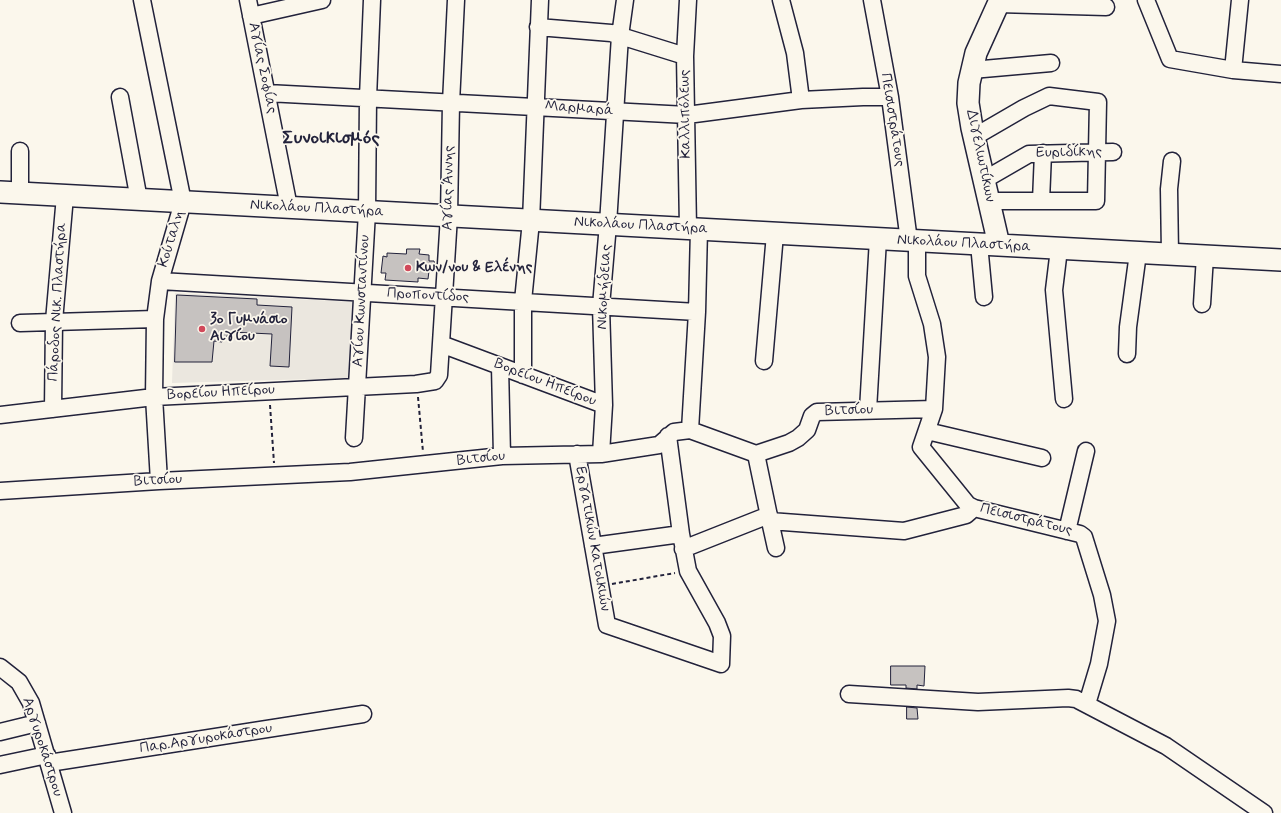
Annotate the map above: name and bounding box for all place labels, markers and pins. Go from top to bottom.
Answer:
place label: Κων/νου & Ελένης [416,259,532,277]
marker: Κων/νου & Ελένης [403,263,413,273]
place label: 3ο Γυμνάσιο Αιγίου [210,311,287,346]
marker: 3ο Γυμνάσιο Αιγίου [197,324,207,334]

